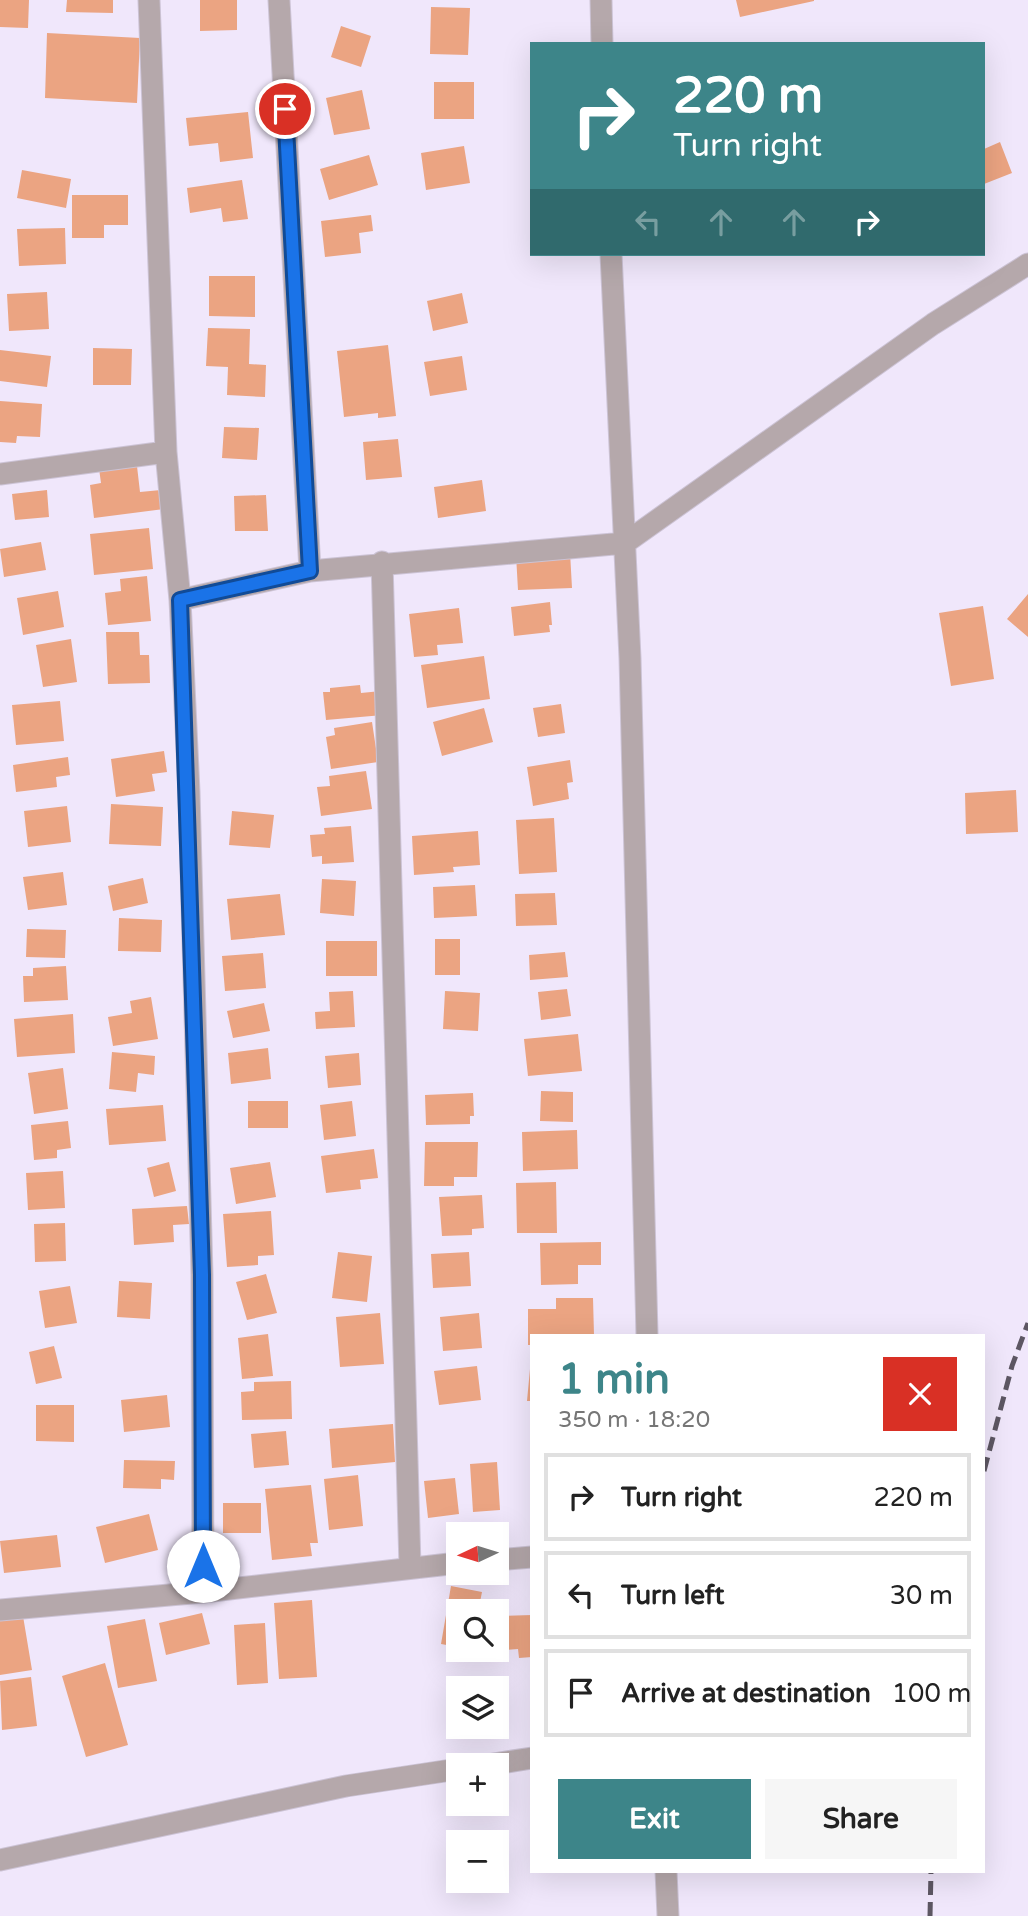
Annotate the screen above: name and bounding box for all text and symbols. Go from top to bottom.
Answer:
text: 220 m [673,67,823,126]
icon: right [558,70,649,161]
pin [255,79,315,139]
icon: arrive [266,90,304,128]
text: Turn right [673,127,822,165]
icon: left [629,203,667,241]
icon: ahead [702,203,740,241]
icon: ahead [775,203,813,241]
icon: right [848,203,886,241]
text: 1 min [558,1354,670,1405]
button: close [883,1357,957,1431]
text: 350 m · 18:20 [558,1406,710,1434]
icon: right [562,1478,600,1516]
text: Turn right [621,1482,742,1513]
text: 220 m [873,1482,953,1513]
north arrow [446,1522,509,1586]
map controls [446,1522,509,1893]
position arrow [166,1529,240,1603]
icon: left [562,1576,600,1614]
text: Turn left [621,1580,724,1611]
text: 30 m [890,1580,953,1611]
button: search [446,1599,509,1662]
icon: arrive [562,1674,600,1712]
button: layers [446,1676,509,1739]
text: Arrive at destination [621,1678,871,1709]
text: 100 m [892,1678,971,1709]
button: + [446,1753,509,1816]
button: Exit [558,1779,751,1859]
button: Share [765,1779,957,1859]
button: − [446,1830,509,1893]

